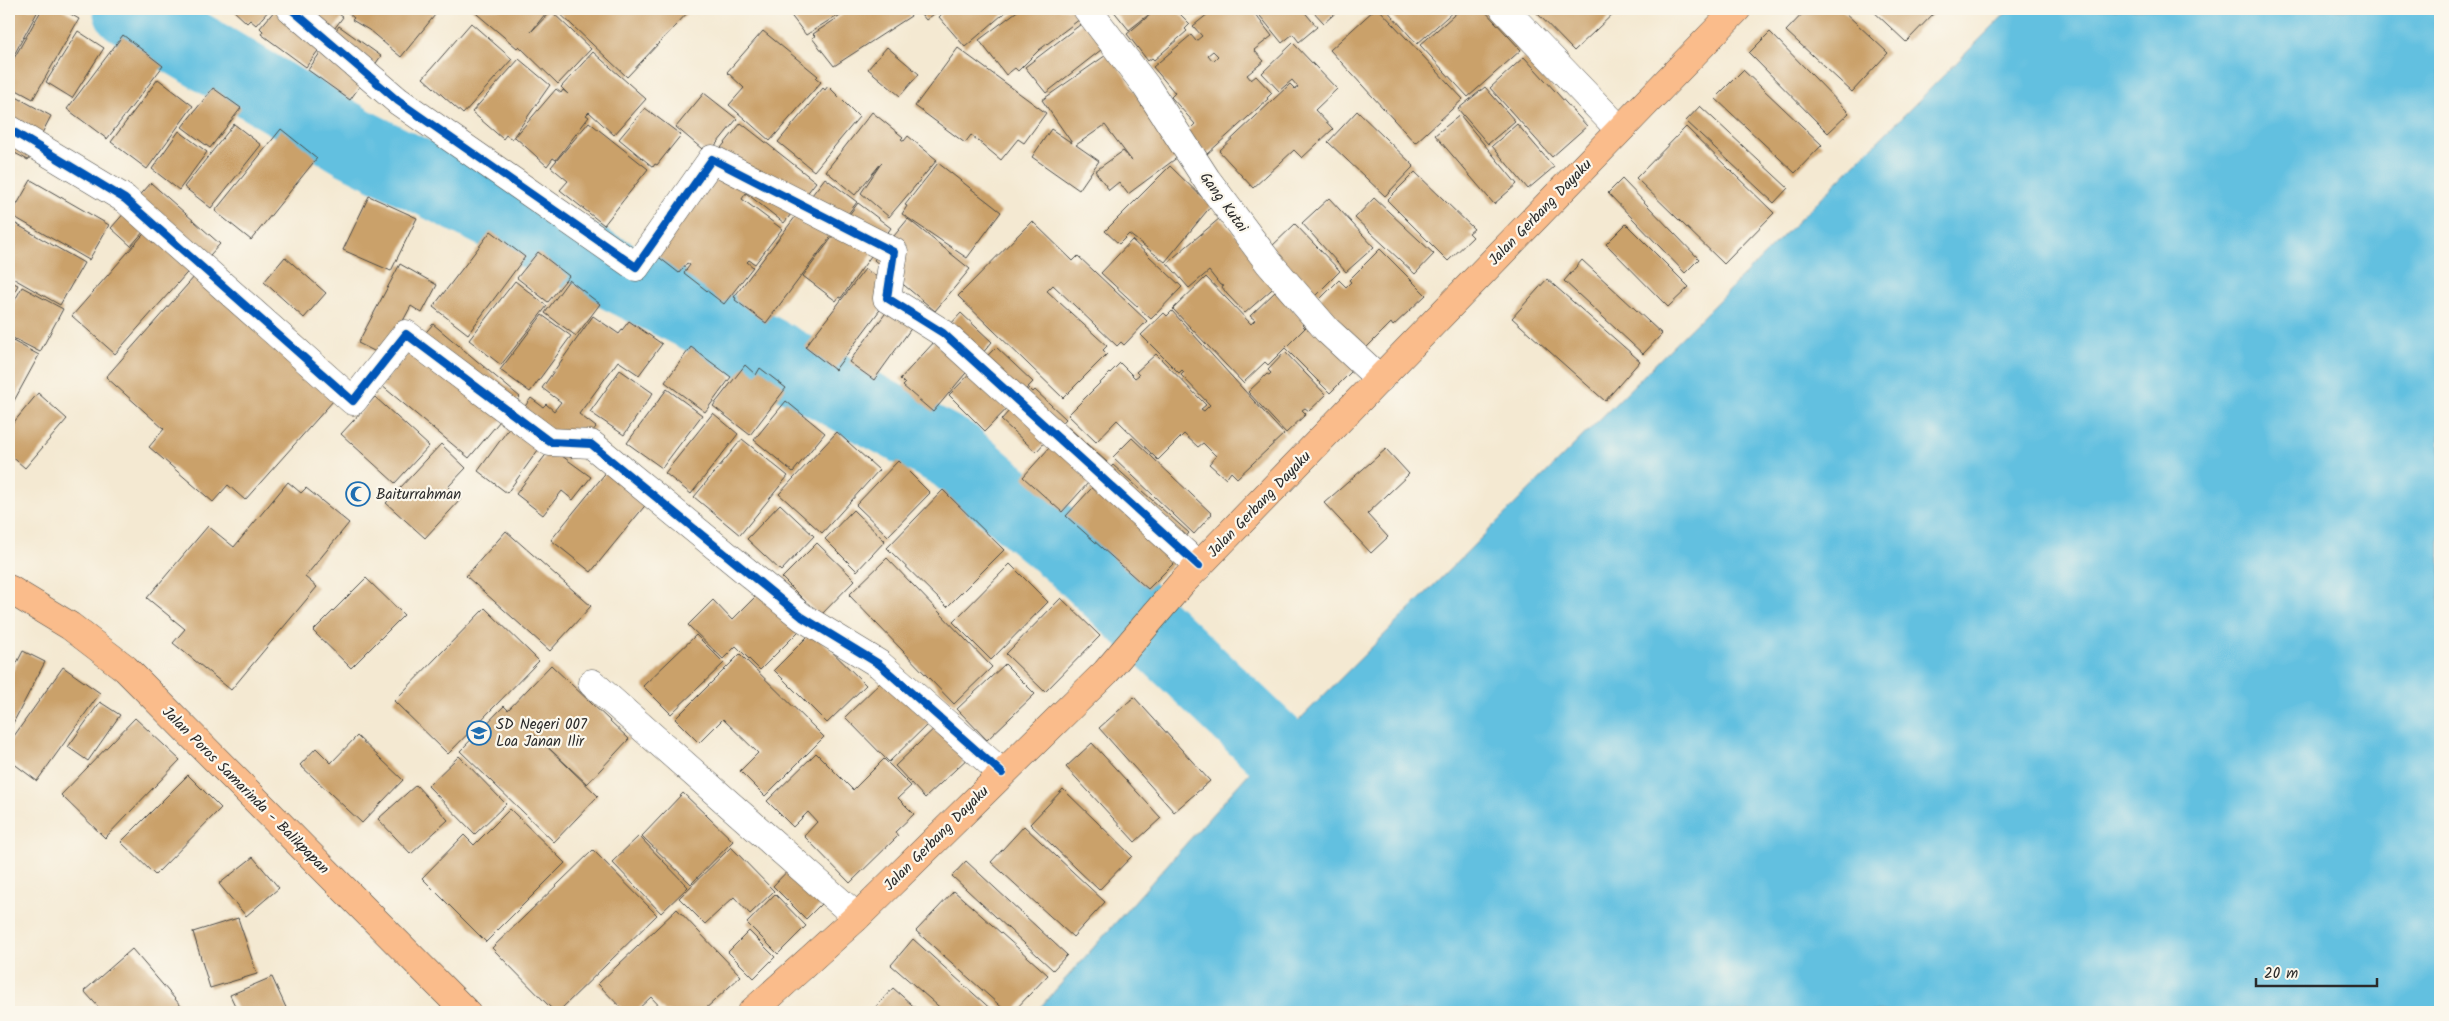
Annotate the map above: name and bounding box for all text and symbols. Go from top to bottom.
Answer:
street label: Jalan Gerbang Dayaku [1483,154,1598,272]
street label: Gang Kutai [1193,167,1254,239]
street label: Jalan Gerbang Dayaku [1202,446,1317,564]
mosque icon: Baiturrahman [345,481,371,507]
place label: Baiturrahman [376,483,461,507]
street label: Jalan Poros Samarinda - Balikpapan [156,701,335,880]
place label: SD Negeri 007 Loa Janan Ilir [496,713,588,754]
school or university icon: SD Negeri 007 Loa Janan Ilir [466,720,492,746]
street label: Jalan Gerbang Dayaku [878,780,995,897]
scale bar [2256,956,2378,988]
text: 20 m [2264,962,2298,986]

